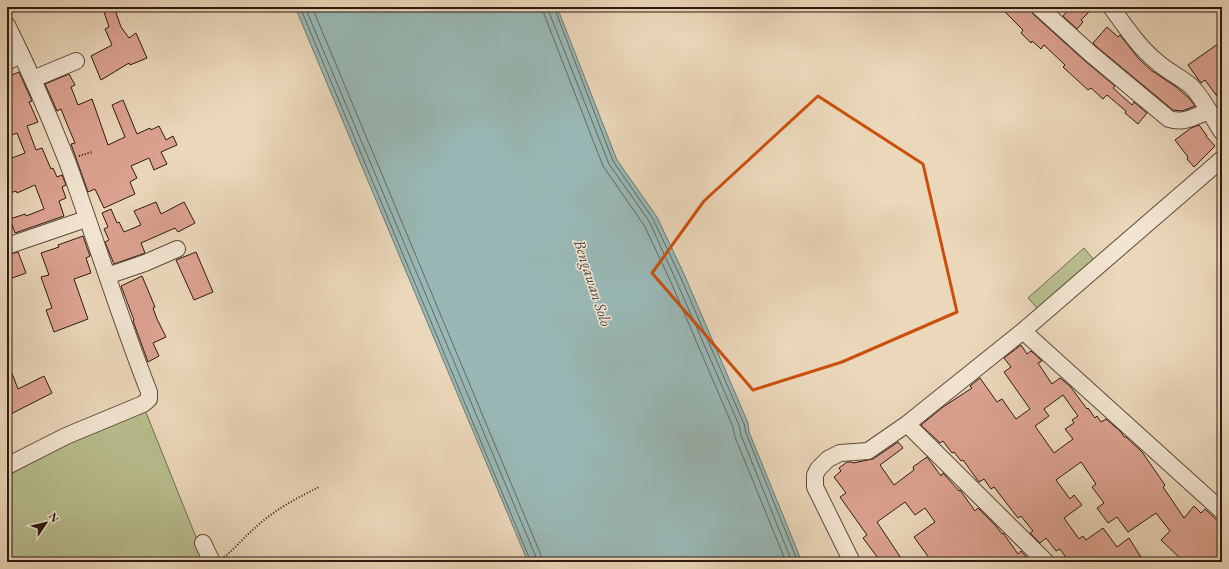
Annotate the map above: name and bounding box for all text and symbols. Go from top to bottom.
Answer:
water label: Bengawan Solo [569,236,617,329]
north arrow [26,503,66,543]
text: N [46,510,63,525]

